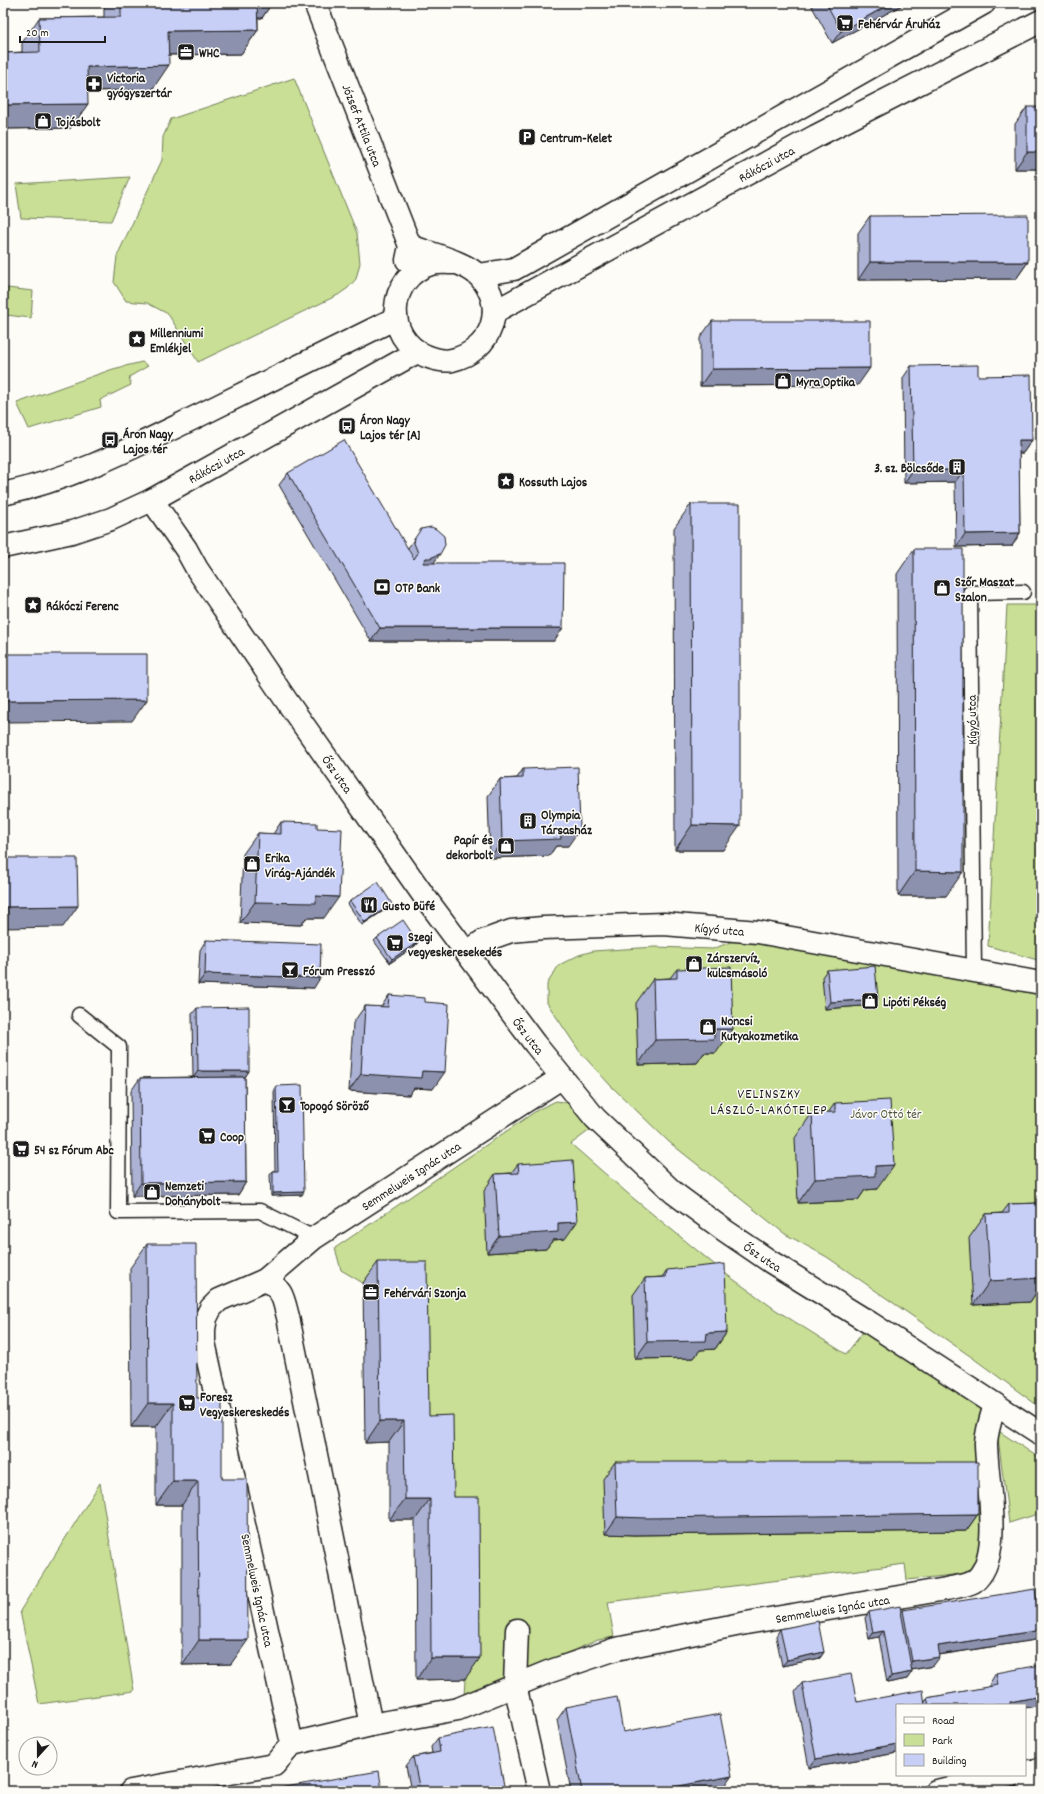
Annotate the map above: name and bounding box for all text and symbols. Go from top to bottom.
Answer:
supermarket icon: Fehérvár Áruház [835,13,855,33]
place label: Fehérvár Áruház [858,16,941,35]
scale bar [20,18,105,44]
text: 20 m [26,25,49,42]
office icon: WHC [176,42,196,62]
place label: WHC [199,45,220,64]
place label: Victoria gyógyszertár [107,70,173,104]
pharmacy icon: Victoria gyógyszertár [84,74,104,94]
street label: József Attila utca [336,82,385,171]
shop icon: Tojásbolt [33,111,53,131]
place label: Tojásbolt [56,114,101,133]
parking icon: Centrum-Kelet [517,127,537,147]
place label: Centrum-Kelet [540,130,612,149]
street label: Rákóczi utca [736,142,799,189]
place label: Millenniumi Emlékjel [150,325,204,359]
place icon: Millenniumi Emlékjel [127,329,147,349]
shop icon: Myra Optika [773,371,793,391]
place label: Myra Optika [796,374,856,393]
place label: Áron Nagy Lajos tér [A] [360,412,420,446]
bus stop icon: Áron Nagy Lajos tér [A] [337,416,357,436]
place label: Áron Nagy Lajos tér [123,426,174,460]
bus stop icon: Áron Nagy Lajos tér [100,430,120,450]
street label: Rákóczi utca [186,443,249,490]
building icon: 3. sz. Bölcsőde [947,457,967,477]
place label: 3. sz. Bölcsőde [874,460,944,479]
place icon: Kossuth Lajos [496,471,516,491]
place label: Kossuth Lajos [519,474,588,493]
place label: Szőr Maszat Szalon [955,574,1014,608]
bank icon: OTP Bank [372,577,392,597]
shop icon: Szőr Maszat Szalon [932,578,952,598]
place label: OTP Bank [395,580,441,599]
place icon: Rákóczi Ferenc [23,595,43,615]
place label: Rákóczi Ferenc [46,598,119,617]
street label: Kígyó utca [964,694,983,745]
street label: Ősz utca [316,752,356,799]
place label: Olympia Társasház [541,807,593,841]
building icon: Olympia Társasház [518,811,538,831]
place label: Papír és dekorbolt [446,832,494,866]
shop icon: Papír és dekorbolt [496,836,516,856]
place label: Erika Virág-Ajándék [265,850,336,884]
shop icon: Erika Virág-Ajándék [242,854,262,874]
restaurant icon: Gusto Büfé [359,895,379,915]
place label: Gusto Büfé [382,898,436,917]
street label: Kígyó utca [694,920,746,943]
place label: Szegi vegyeskeresekedés [408,929,503,963]
supermarket icon: Szegi vegyeskeresekedés [385,933,405,953]
place label: Zárszervíz, kulcsmásoló [707,950,767,984]
shop icon: Zárszervíz, kulcsmásoló [684,954,704,974]
bar icon: Fórum Presszó [280,960,300,980]
place label: Fórum Presszó [303,963,375,982]
shop icon: Lipóti Pékség [860,991,880,1011]
place label: Lipóti Pékség [883,994,947,1013]
place label: Noncsi Kutyakozmetika [721,1013,799,1047]
street label: Ősz utca [506,1014,548,1060]
shop icon: Noncsi Kutyakozmetika [698,1017,718,1037]
district label: VELINSZKY LÁSZLÓ-LAKÓTELEP [710,1085,828,1121]
bar icon: Topogó Söröző [277,1095,297,1115]
place label: Topogó Söröző [300,1098,370,1117]
park label: Jávor Ottó tér [850,1106,922,1125]
supermarket icon: Coop [197,1126,217,1146]
place label: Coop [220,1129,244,1148]
street label: Semmelweis Ignác utca [358,1138,466,1217]
supermarket icon: 54 sz Fórum Abc [11,1139,31,1159]
place label: 54 sz Fórum Abc [34,1142,114,1161]
place label: Nemzeti Dohánybolt [165,1178,221,1212]
shop icon: Nemzeti Dohánybolt [142,1182,162,1202]
street label: Ősz utca [739,1239,785,1279]
office icon: Fehérvári Szonja [361,1282,381,1302]
place label: Fehérvári Szonja [384,1285,467,1304]
place label: Foresz Vegyeskereskedés [200,1389,290,1423]
supermarket icon: Foresz Vegyeskereskedés [177,1393,197,1413]
street label: Semmelweis Ignác utca [234,1532,277,1650]
street label: Semmelweis Ignác utca [774,1592,892,1630]
legend [896,1704,1026,1776]
text: Road [932,1713,954,1730]
text: Park [932,1733,953,1750]
north arrow [18,1736,58,1776]
text: Building [932,1753,967,1770]
text: N [29,1755,41,1772]

